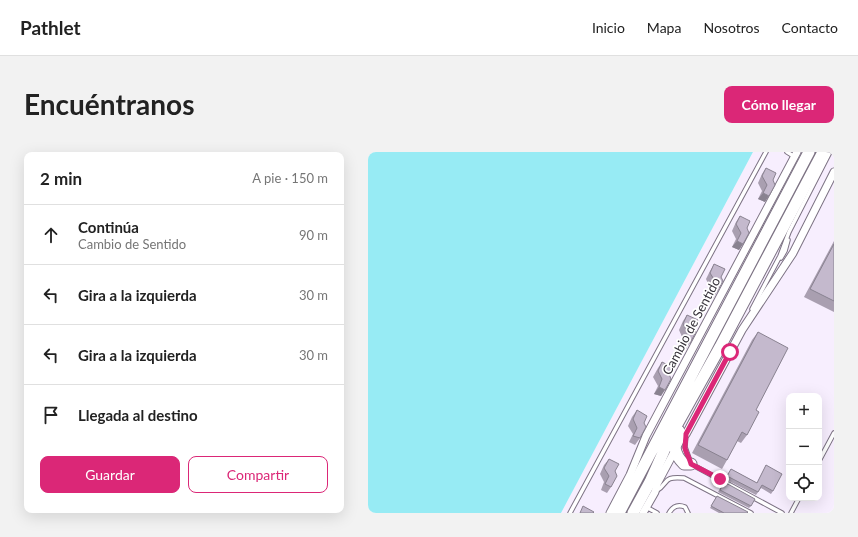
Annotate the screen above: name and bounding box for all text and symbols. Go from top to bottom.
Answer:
text: Pathlet [20,16,81,39]
text: Inicio [592,19,625,36]
text: Mapa [647,19,681,36]
text: Nosotros [703,19,760,36]
text: Contacto [782,19,838,36]
button: Cómo llegar [724,86,834,123]
text: Encuéntranos [24,87,195,121]
text: 2 min [40,168,82,189]
text: A pie · 150 m [252,170,328,186]
text: Continúa [78,218,139,236]
icon: ahead [40,224,62,246]
text: 90 m [299,227,328,243]
text: Cambio de Sentido [78,236,186,252]
street label: Cambio de Sentido [659,275,723,377]
icon: left [40,284,62,306]
text: Gira a la izquierda [78,286,197,304]
text: 30 m [299,287,328,303]
route start [721,343,739,361]
icon: left [40,344,62,366]
text: Gira a la izquierda [78,346,197,364]
text: 30 m [299,347,328,363]
map controls [786,393,822,501]
button: + [786,393,822,429]
icon: arrive [40,404,62,426]
text: Llegada al destino [78,406,198,424]
button: − [786,429,822,465]
button: Guardar [40,456,180,493]
button: Compartir [188,456,328,493]
button: locate [786,465,822,501]
route end [711,470,729,488]

